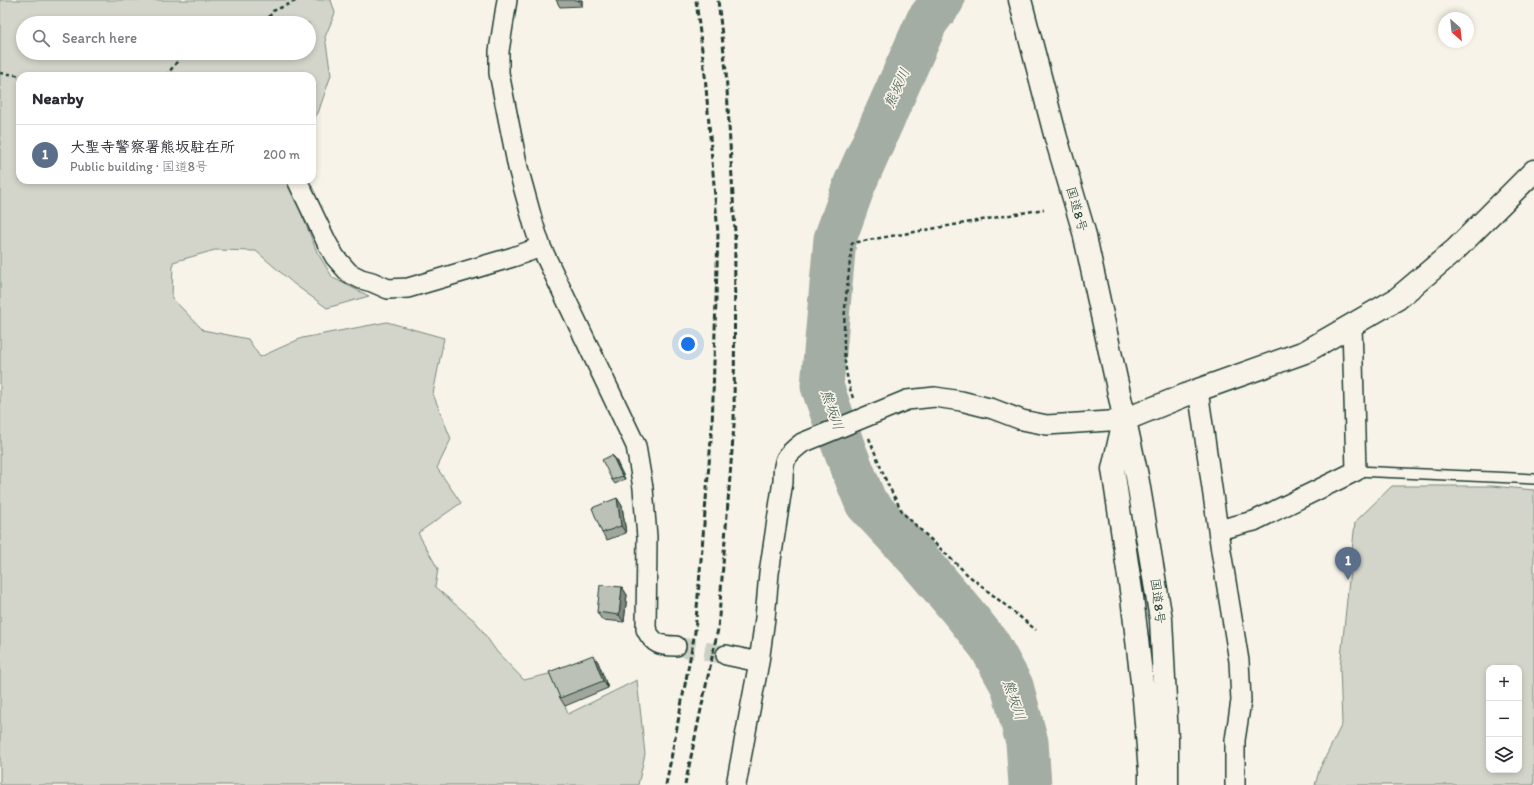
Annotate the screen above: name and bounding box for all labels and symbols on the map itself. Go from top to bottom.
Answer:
north arrow [1438,12,1474,48]
water label: 熊坂川 [881,65,913,111]
street label: 国道8号 [1063,185,1091,233]
your location [678,334,698,354]
water label: 熊坂川 [817,387,847,433]
pin: 1 [1335,547,1361,580]
street label: 国道8号 [1148,577,1168,625]
water label: 熊坂川 [999,677,1029,723]

